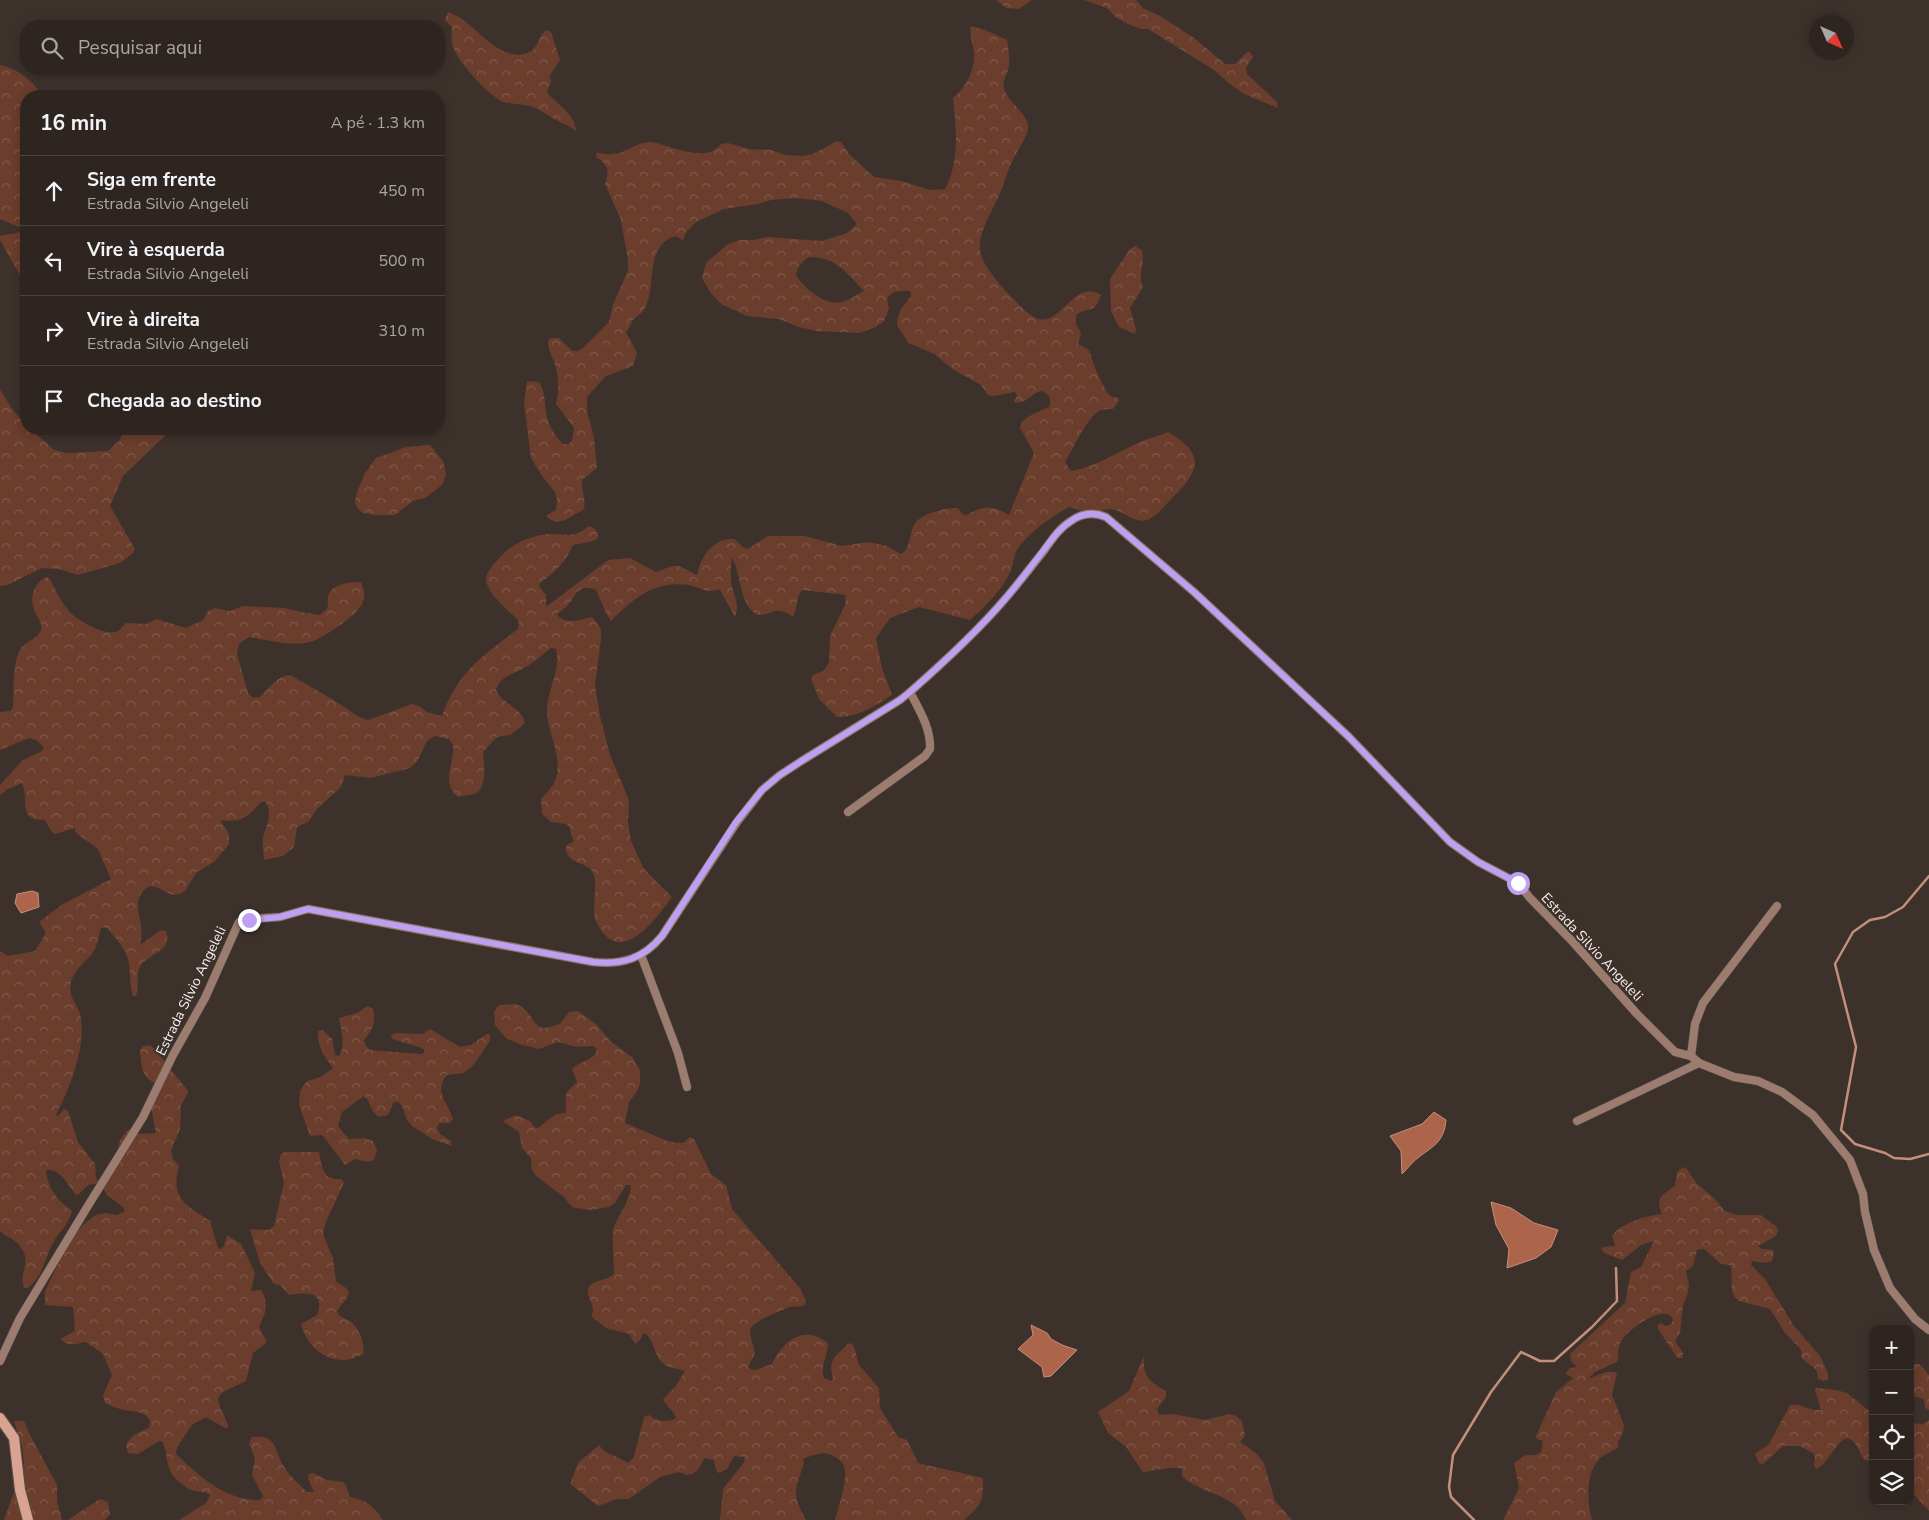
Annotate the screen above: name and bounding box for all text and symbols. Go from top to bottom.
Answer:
north arrow [1809,15,1854,60]
search box [20,20,445,75]
icon: search [38,34,66,62]
text: Pesquisar aqui [78,35,202,61]
text: 16 min [40,109,107,137]
text: A pé · 1.3 km [331,112,425,134]
text: Siga em frente [87,167,216,193]
icon: ahead [40,177,68,205]
text: 450 m [378,180,425,202]
text: Estrada Silvio Angeleli [87,193,249,215]
text: Vire à esquerda [87,237,225,263]
icon: left [40,247,68,275]
text: 500 m [378,250,425,272]
text: Estrada Silvio Angeleli [87,263,249,285]
text: Vire à direita [87,307,200,333]
icon: right [40,317,68,345]
text: 310 m [378,320,425,342]
text: Estrada Silvio Angeleli [87,333,249,355]
icon: arrive [40,387,68,415]
text: Chegada ao destino [87,388,262,414]
route start [1507,872,1530,895]
street label: Estrada Silvio Angeleli [1537,889,1647,1005]
route end [238,909,261,932]
street label: Estrada Silvio Angeleli [151,923,231,1059]
map controls [1869,1325,1914,1505]
button: + [1869,1325,1914,1370]
button: − [1869,1370,1914,1415]
button: locate [1869,1415,1914,1460]
button: layers [1869,1460,1914,1505]

